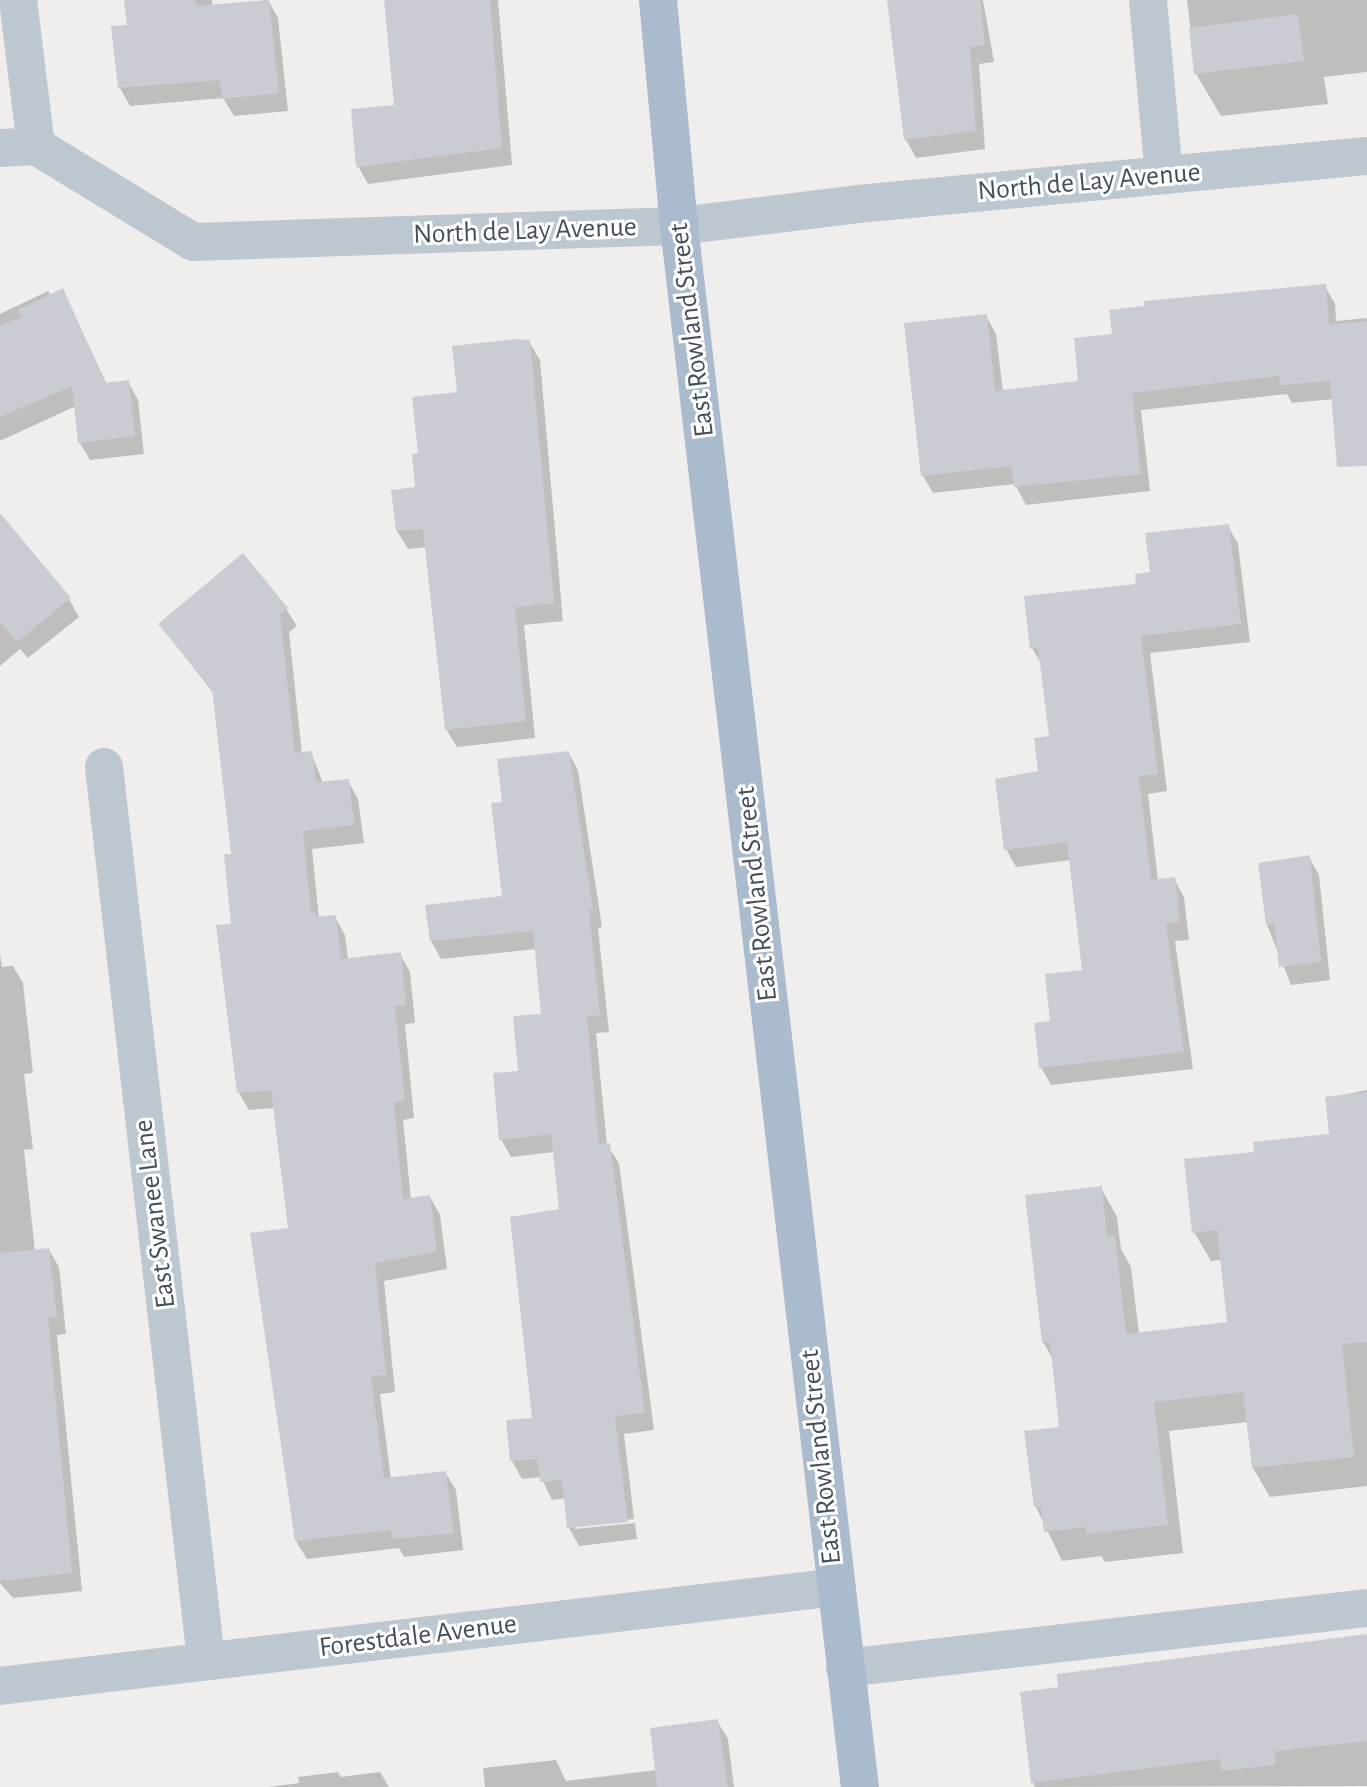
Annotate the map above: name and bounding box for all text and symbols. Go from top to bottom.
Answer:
street label: North de Lay Avenue [976,156,1202,208]
street label: North de Lay Avenue [413,210,637,252]
street label: East Rowland Street [662,221,722,439]
street label: East Rowland Street [729,785,785,1003]
street label: East Swanee Lane [127,1118,183,1310]
street label: East Rowland Street [793,1348,849,1566]
street label: Forestdale Avenue [317,1607,519,1665]

